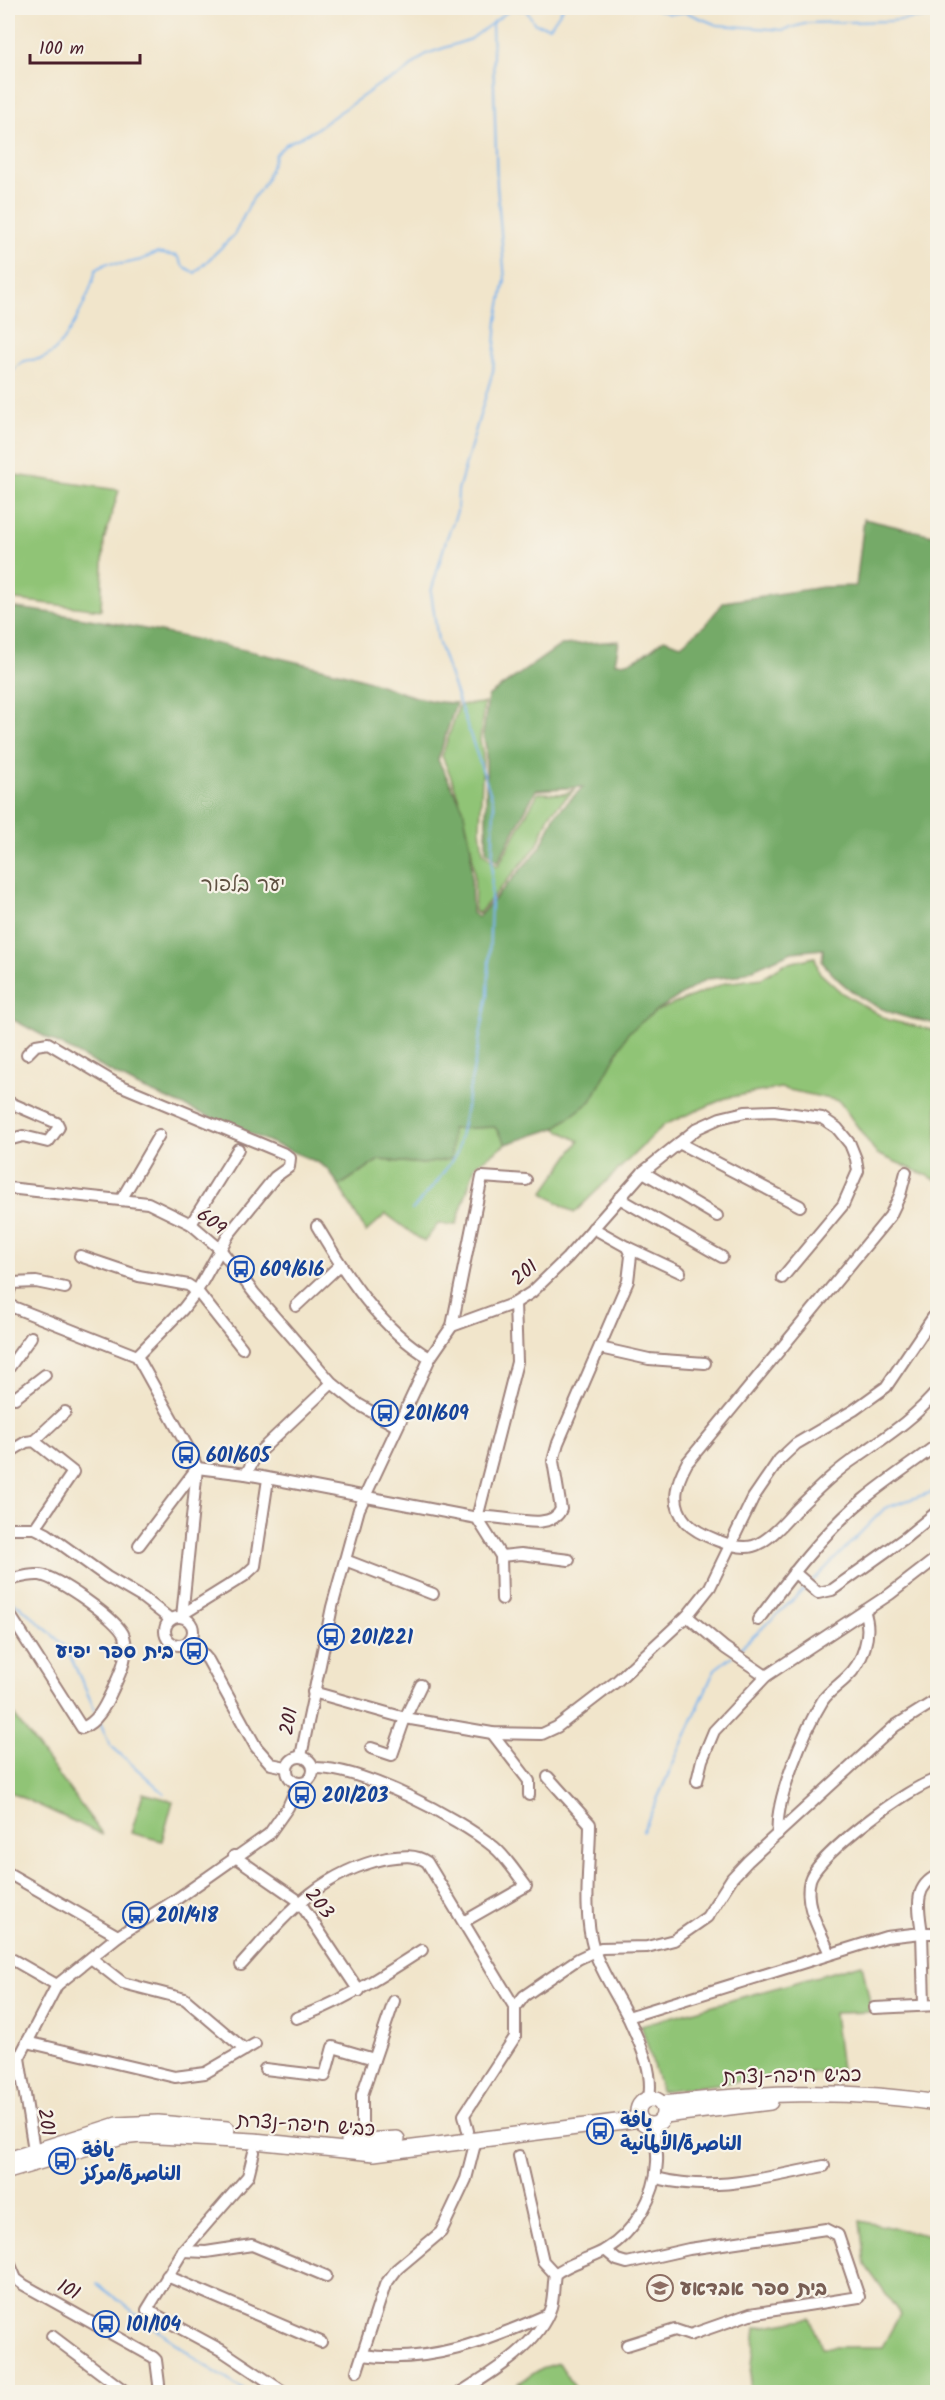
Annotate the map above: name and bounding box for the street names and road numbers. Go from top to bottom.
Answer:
street label: 609 [189,1200,233,1245]
street label: 201 [504,1252,546,1295]
street label: 201 [272,1705,308,1738]
street label: 203 [296,1881,341,1927]
street label: כביש חיפה-נצרת [721,2060,862,2094]
street label: כביש חיפה-נצרת [234,2105,376,2147]
street label: 201 [27,2106,63,2139]
street label: 101 [50,2271,86,2310]

